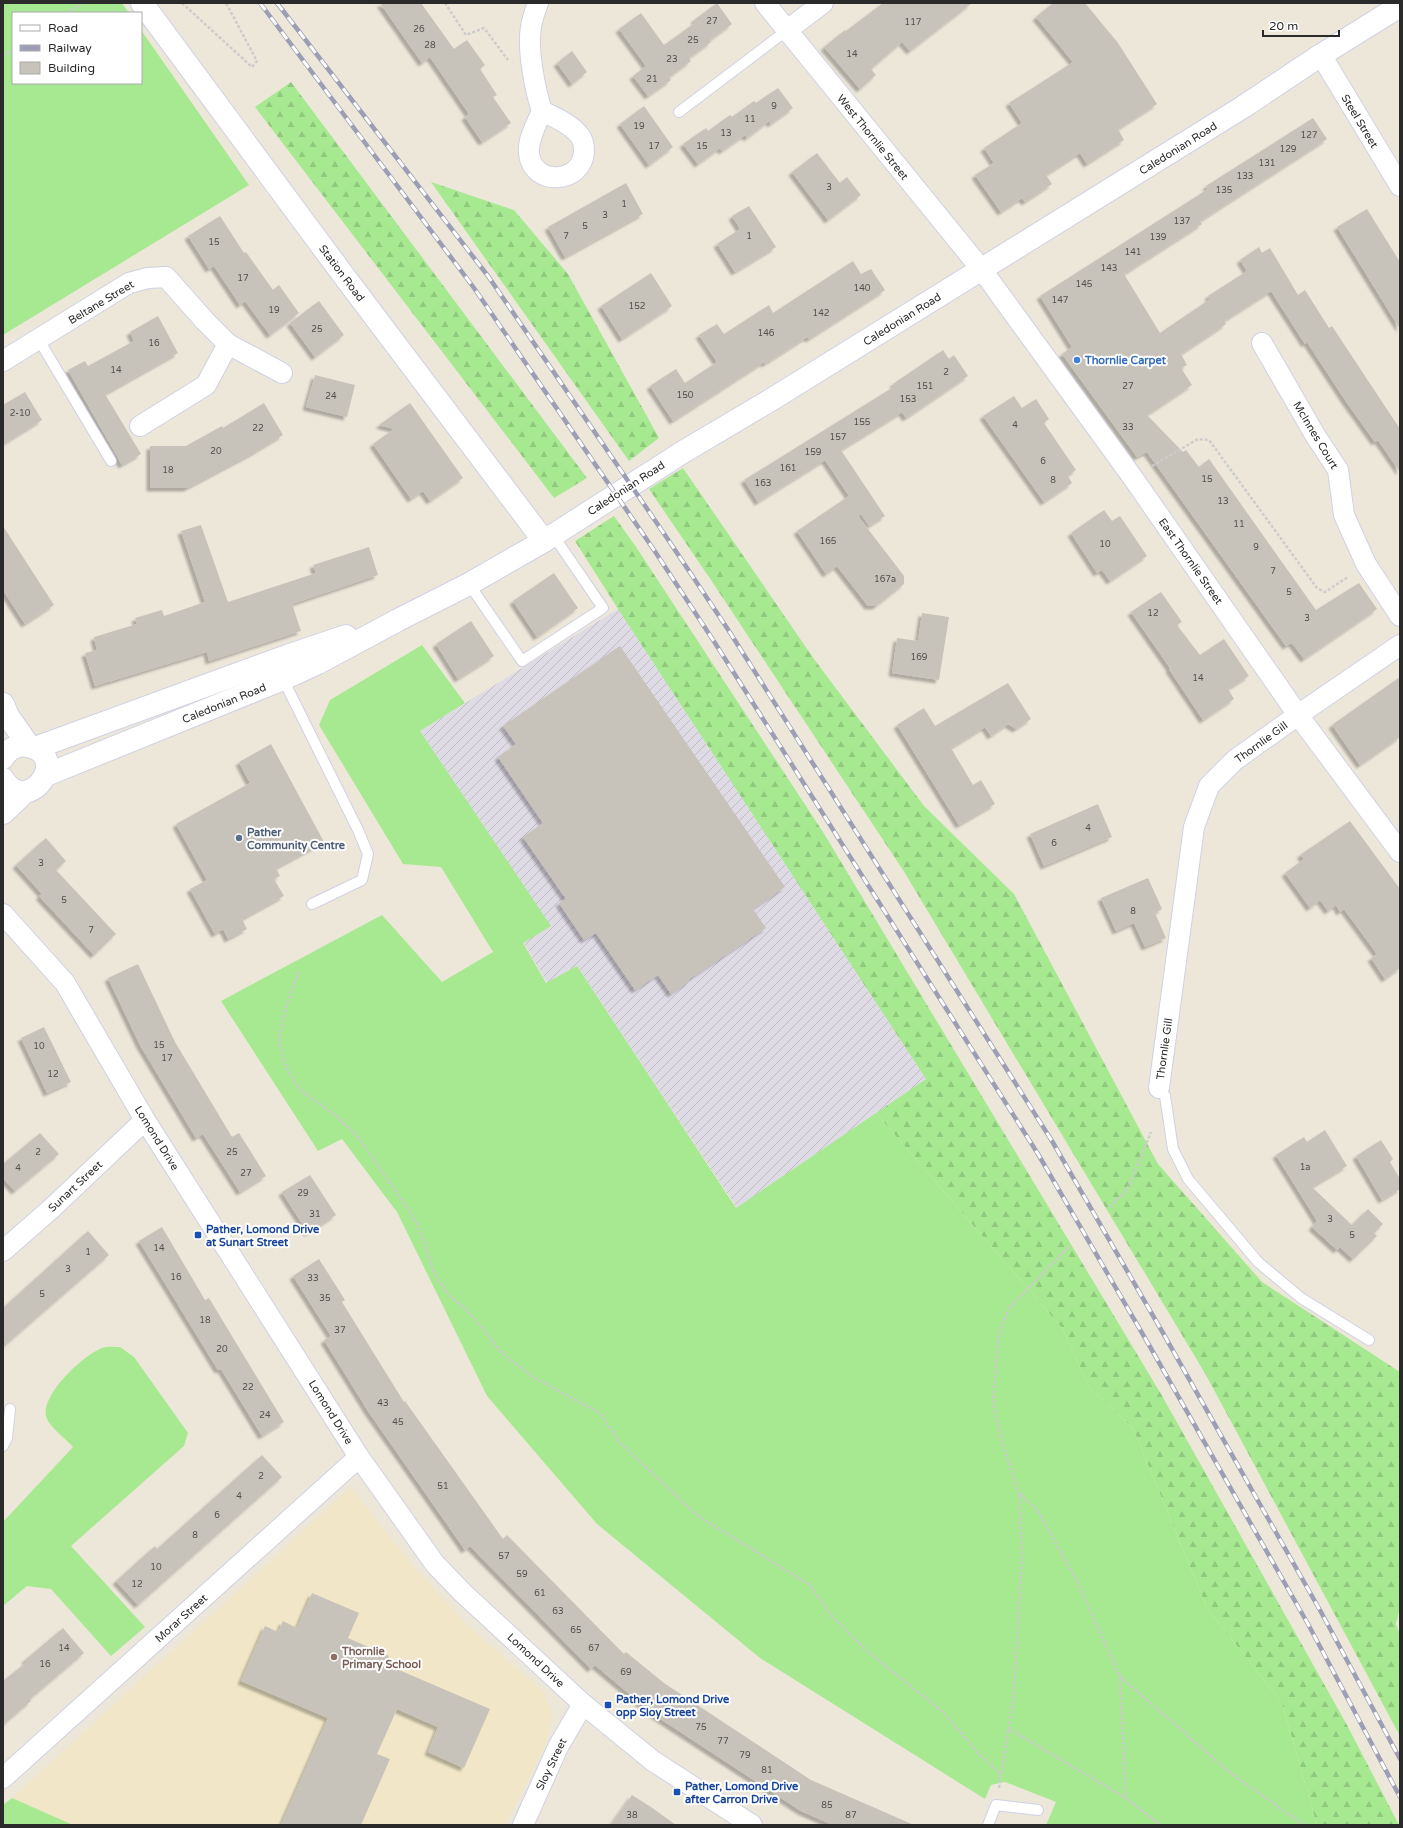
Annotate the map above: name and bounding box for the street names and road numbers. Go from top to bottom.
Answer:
street label: West Thornlie Street [834,92,911,183]
street label: Steel Street [1339,92,1381,150]
street label: Caledonian Road [1137,119,1220,178]
street label: Station Road [316,242,367,304]
street label: Beltane Street [66,278,136,327]
street label: Caledonian Road [861,290,944,349]
street label: McInnes Court [1290,399,1341,471]
street label: Caledonian Road [585,459,667,518]
street label: East Thornlie Street [1156,516,1225,607]
street label: Caledonian Road [180,681,268,726]
street label: Thornlie Gill [1232,719,1290,766]
street label: Thornlie Gill [1154,1017,1175,1081]
street label: Lomond Drive [132,1104,182,1173]
street label: Sunart Street [46,1158,105,1215]
street label: Lomond Drive [306,1378,356,1447]
street label: Morar Street [152,1591,210,1645]
street label: Lomond Drive [504,1631,567,1690]
street label: Sloy Street [533,1736,570,1792]

